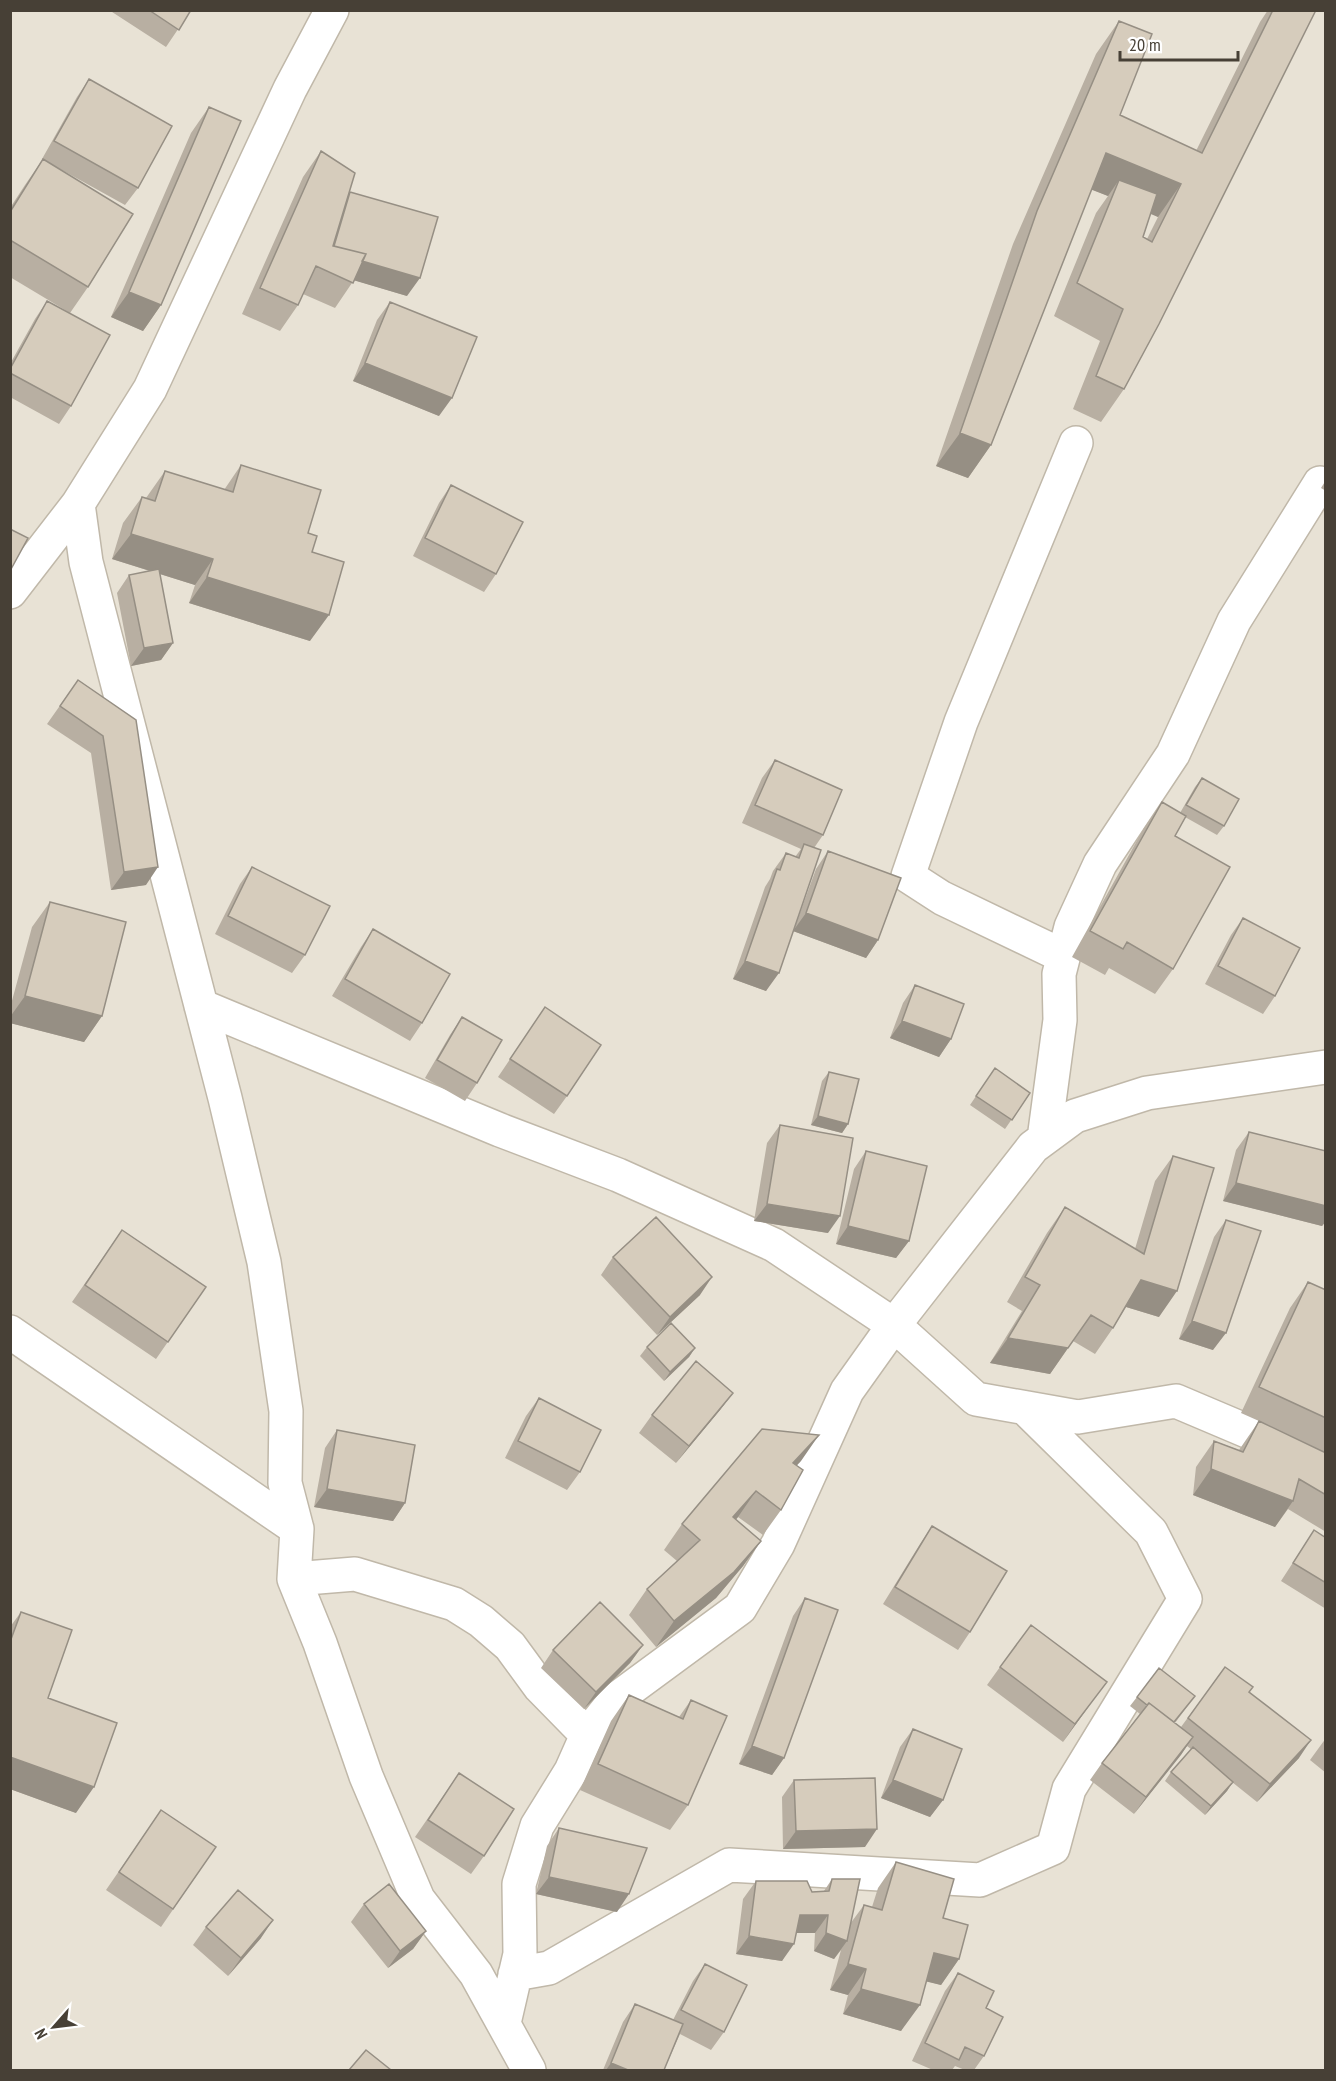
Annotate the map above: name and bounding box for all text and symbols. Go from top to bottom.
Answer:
scale bar [1120,24,1238,62]
text: 20 m [1129,33,1161,56]
north arrow [24,1997,84,2057]
text: N [30,2026,52,2043]

